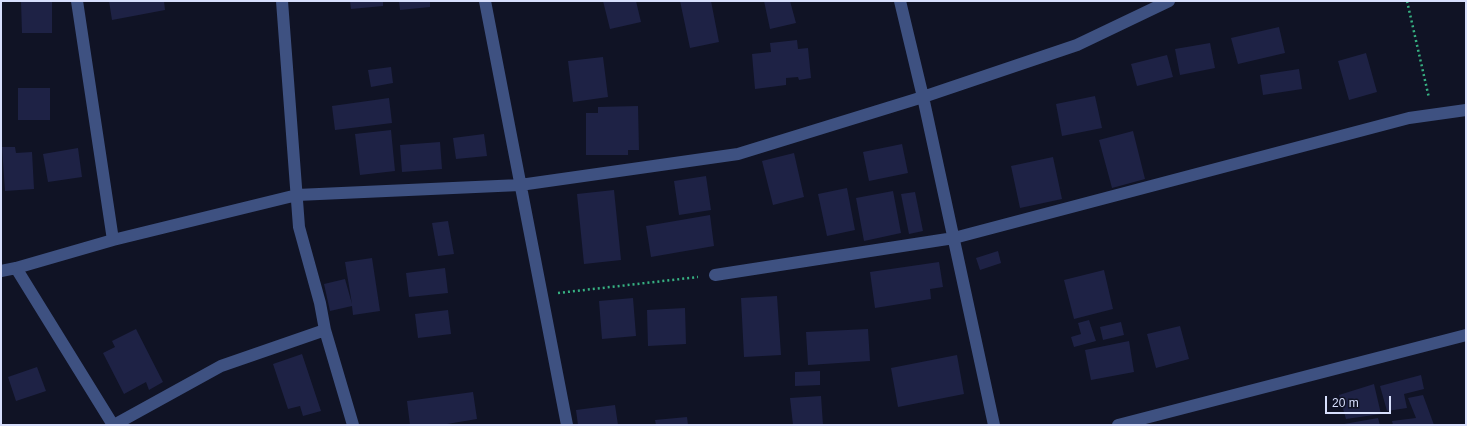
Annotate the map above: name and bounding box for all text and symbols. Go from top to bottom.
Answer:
scale bar [1327,388,1393,414]
text: 20 m [1332,396,1359,410]

